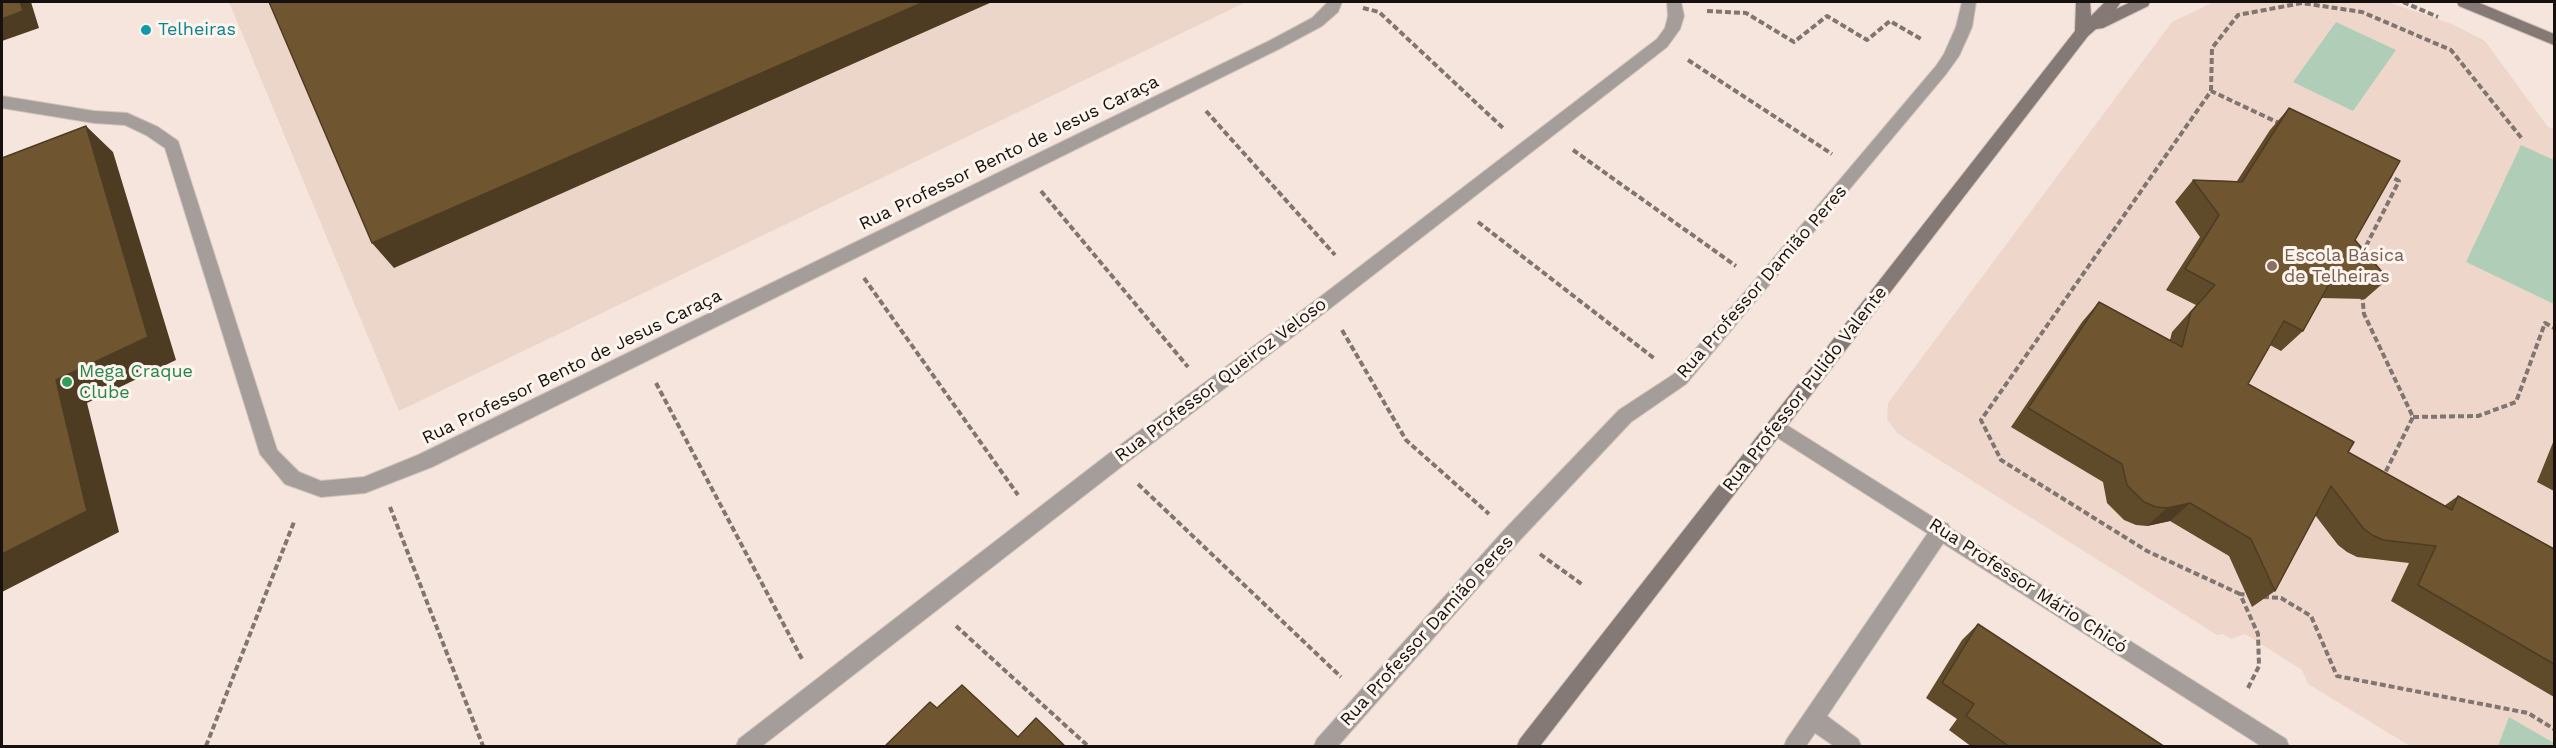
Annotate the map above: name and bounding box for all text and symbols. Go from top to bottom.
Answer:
place label: Telheiras [158,19,236,41]
marker: Telheiras [139,23,153,37]
street label: Rua Professor Bento de Jesus Caraça [856,71,1162,235]
street label: Rua Professor Damião Peres [1672,181,1852,383]
place label: Escola Básica de Telheiras [2284,245,2404,288]
marker: Escola Básica de Telheiras [2265,259,2279,273]
street label: Rua Professor Pulido Valente [1718,282,1892,496]
street label: Rua Professor Bento de Jesus Caraça [419,285,725,449]
street label: Rua Professor Queiroz Veloso [1111,293,1331,467]
place label: Mega Craque Clube [79,361,193,404]
marker: Mega Craque Clube [60,375,74,389]
street label: Rua Professor Mário Chicó [1925,514,2131,658]
street label: Rua Professor Damião Peres [1336,531,1518,731]

